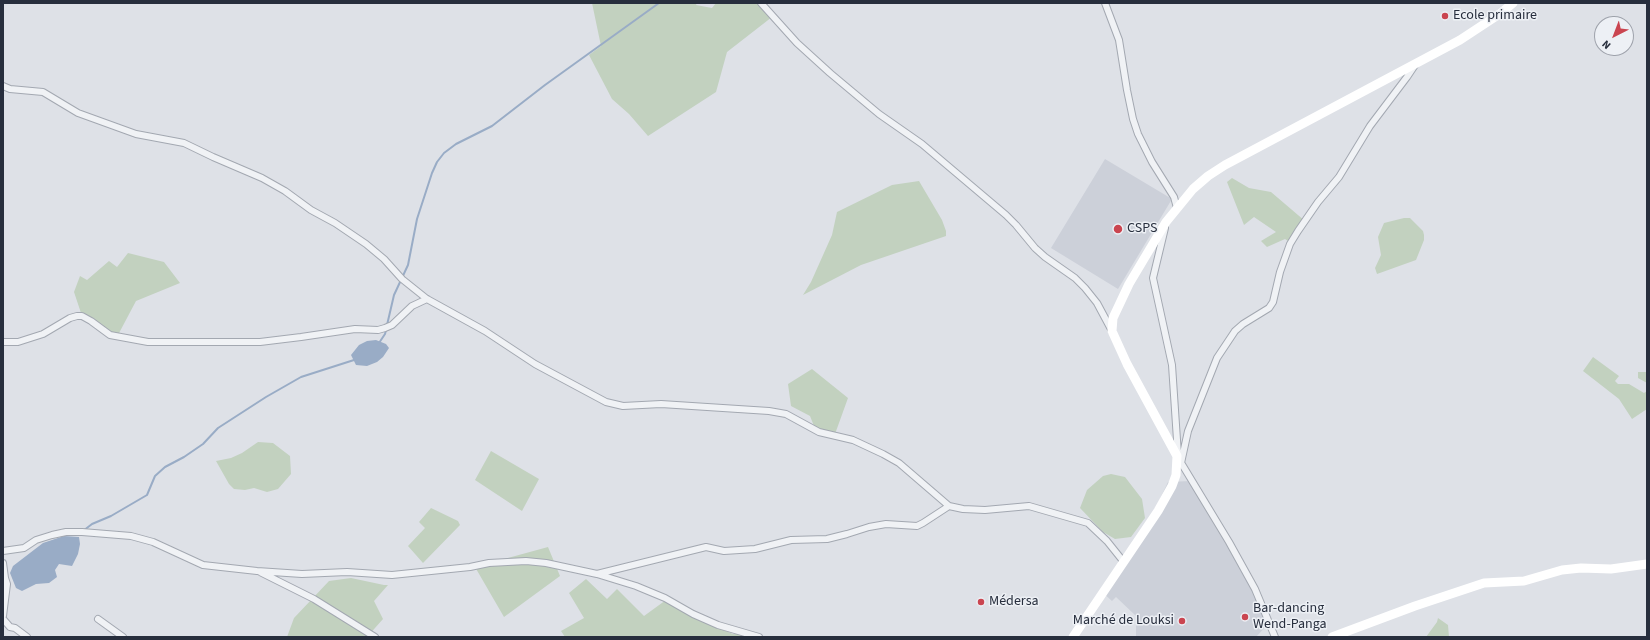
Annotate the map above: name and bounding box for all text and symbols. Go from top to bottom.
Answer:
place label: Ecole primaire [1453,8,1537,24]
marker: Ecole primaire [1440,11,1450,21]
north arrow [1594,16,1634,56]
text: N [1599,37,1614,53]
place label: CSPS [1127,221,1157,237]
marker: CSPS [1112,223,1124,235]
place label: Médersa [989,594,1039,610]
marker: Médersa [976,597,986,607]
place label: Bar-dancing Wend-Panga [1253,601,1327,634]
marker: Bar-dancing Wend-Panga [1240,612,1250,622]
place label: Marché de Louksi [1073,613,1174,629]
marker: Marché de Louksi [1177,616,1187,626]

